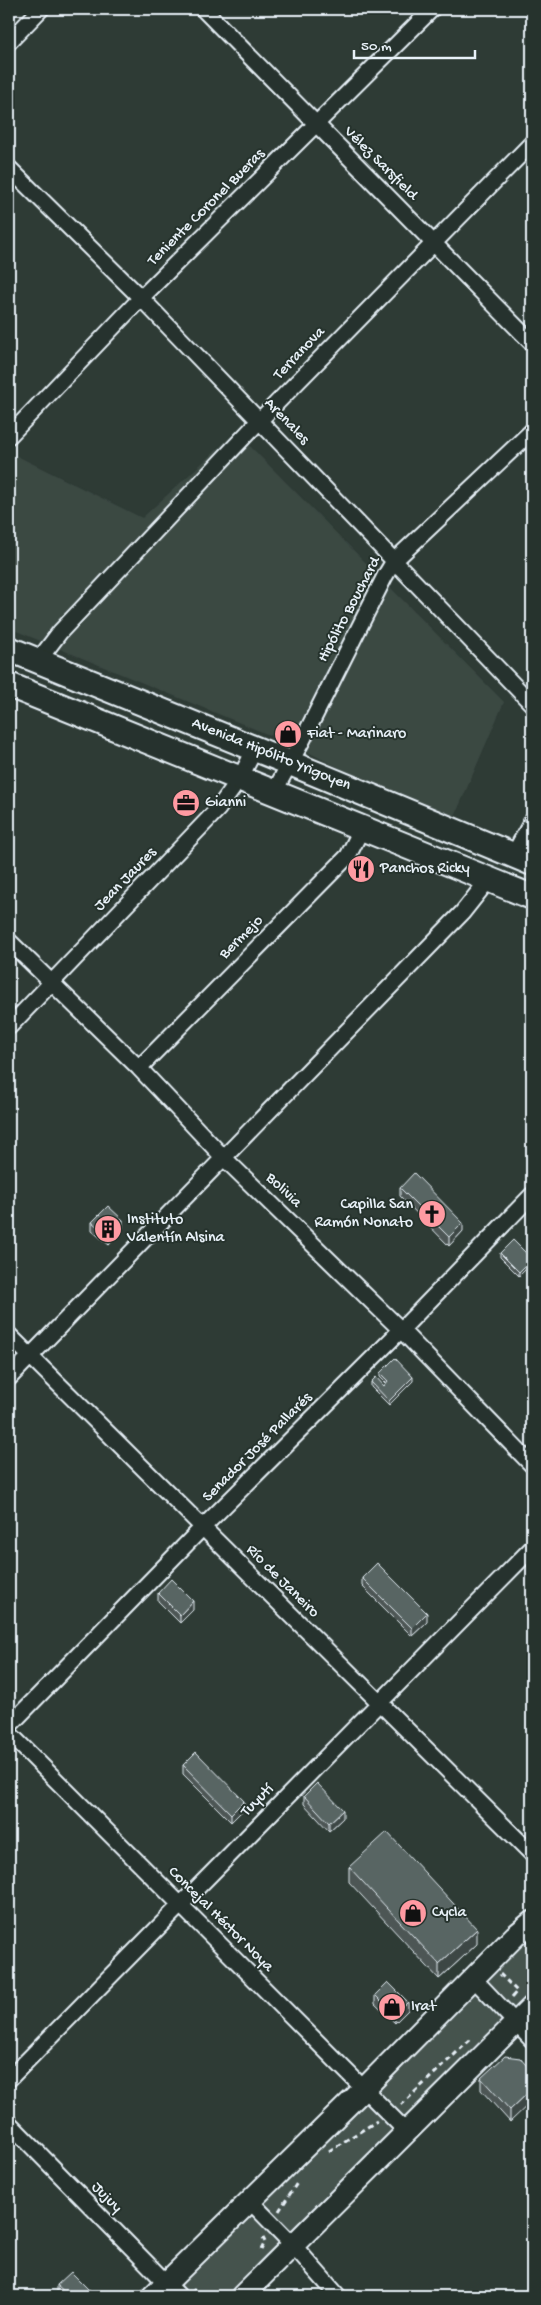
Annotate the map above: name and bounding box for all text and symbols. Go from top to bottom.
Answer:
scale bar [354,28,475,60]
text: 50 m [361,38,392,56]
street label: Vélez Sarsfield [338,122,422,206]
street label: Teniente Coronel Bueras [144,144,271,271]
street label: Terranova [269,323,331,385]
street label: Arenales [259,395,314,450]
street label: Hipólito Bouchard [314,553,386,666]
street label: Avenida Hipólito Yrigoyen [189,714,354,796]
shop icon: Fiat - Marinaro [273,719,303,749]
place label: Fiat - Marinaro [306,725,406,744]
office icon: Gianni [171,788,201,818]
place label: Gianni [205,794,246,813]
street label: Jean Jaures [91,843,162,916]
restaurant icon: Panchos Ricky [346,854,376,884]
place label: Panchos Ricky [379,860,470,879]
street label: Bermejo [215,912,268,965]
street label: Bolivia [260,1169,306,1214]
place label: Capilla San Ramón Nonato [315,1196,413,1233]
church icon: Capilla San Ramón Nonato [417,1199,447,1229]
place label: Instituto Valentín Alsina [126,1211,225,1248]
building icon: Instituto Valentín Alsina [93,1214,123,1244]
street label: Senador José Pallarés [199,1388,318,1507]
street label: Río de Janeiro [241,1541,323,1623]
street label: Tuyutí [237,1780,279,1822]
street label: Concejal Héctor Noya [163,1863,278,1978]
shop icon: Cycla [398,1898,428,1928]
place label: Cycla [432,1904,468,1923]
shop icon: Irat [377,1992,407,2022]
place label: Irat [411,1998,437,2017]
street label: Jujuy [87,2179,126,2218]

